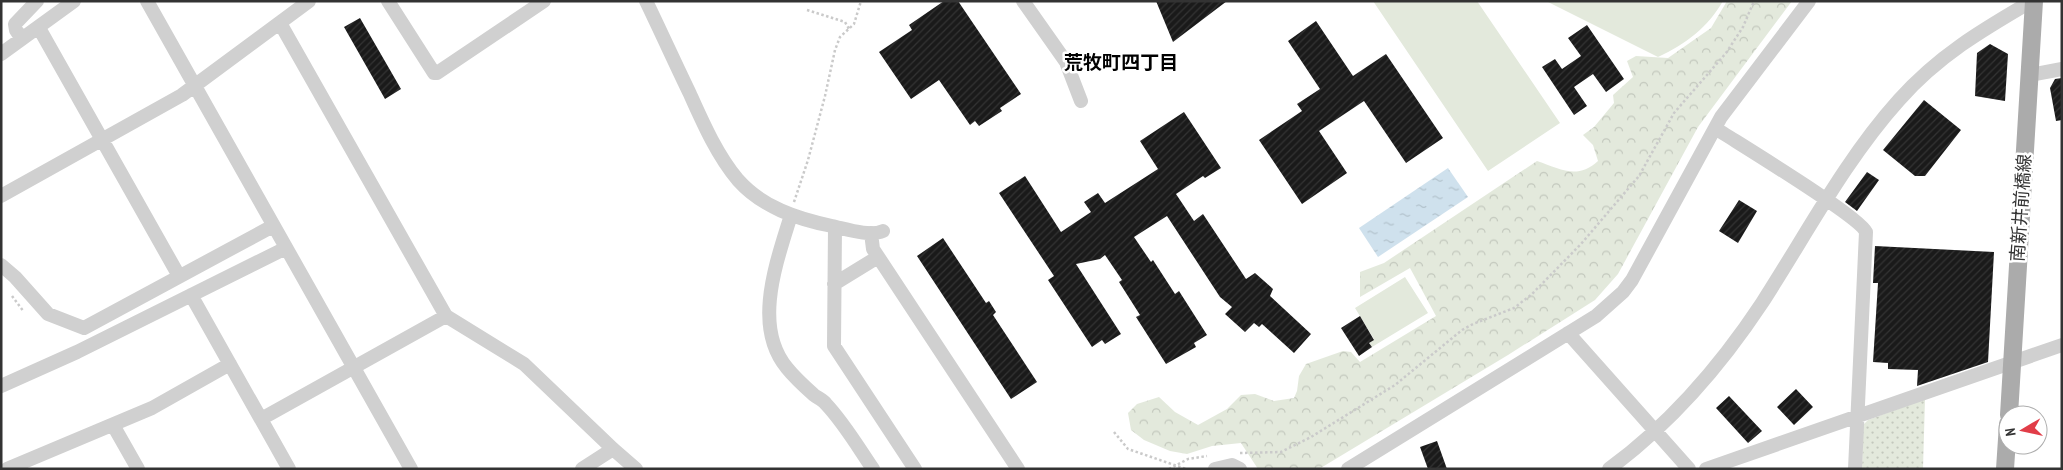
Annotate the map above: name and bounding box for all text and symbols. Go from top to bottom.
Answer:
district label: 荒牧町四丁目 [1064,50,1178,74]
street label: 南新井前橋線 [2005,153,2036,263]
north arrow [1998,405,2048,455]
text: N [2001,427,2020,437]

